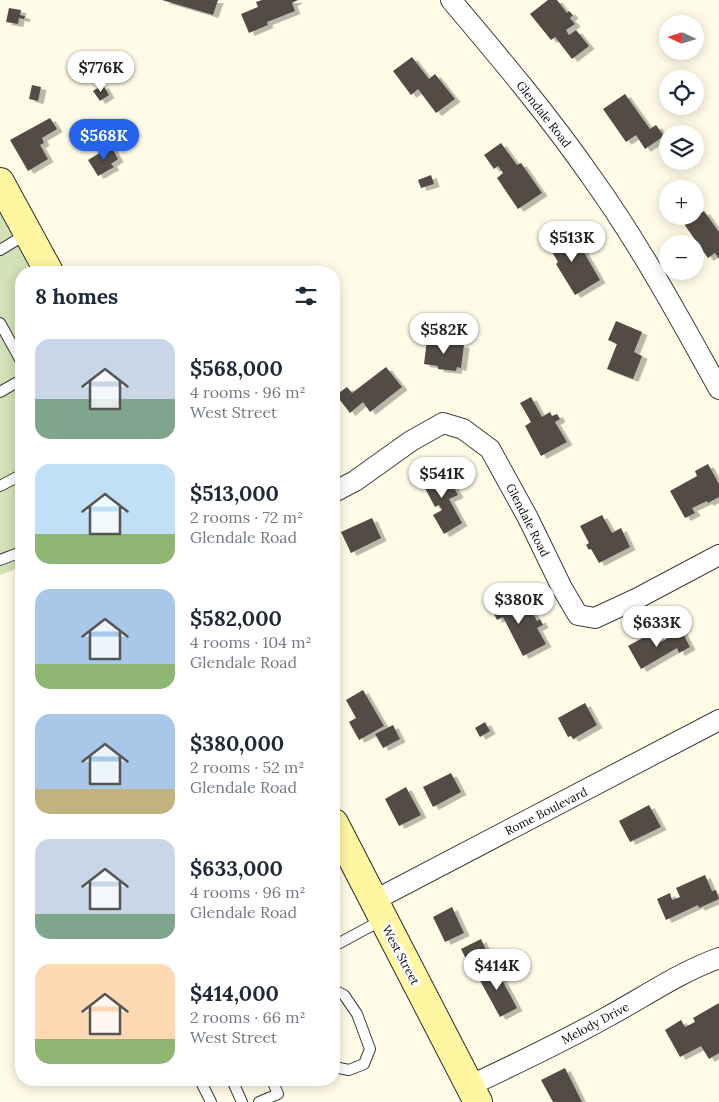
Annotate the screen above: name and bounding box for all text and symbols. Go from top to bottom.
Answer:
north arrow [659,15,704,60]
map controls [659,15,704,280]
pin: $776K [66,51,136,93]
text: $776K [78,57,124,77]
button: locate [659,70,704,115]
street label: Glendale Road [513,78,575,150]
pin: $568K [69,119,139,161]
text: $568K [80,125,128,145]
button: layers [659,125,704,170]
button: + [659,180,704,225]
pin: $513K [537,220,607,263]
text: $513K [550,227,594,247]
button: − [659,235,704,280]
icon: filters [292,282,320,310]
text: 8 homes [35,283,118,310]
pin: $582K [409,312,479,355]
text: $582K [420,319,468,339]
text: $568,000 [190,355,283,382]
icon: home [75,359,135,419]
text: 4 rooms · 96 m² [190,382,306,402]
text: West Street [190,402,277,422]
pin: $541K [407,456,477,499]
text: $541K [420,463,464,483]
text: $513,000 [190,480,279,507]
street label: Glendale Road [503,481,553,559]
icon: home [75,484,135,544]
text: 2 rooms · 72 m² [190,507,303,527]
text: Glendale Road [190,527,297,547]
pin: $380K [484,582,554,625]
text: $380K [494,589,544,609]
text: $582,000 [190,605,282,632]
pin: $633K [622,606,692,648]
icon: home [75,609,135,669]
text: $633K [633,612,681,632]
text: 4 rooms · 104 m² [190,632,312,652]
text: Glendale Road [190,652,297,672]
text: $380,000 [190,730,284,757]
icon: home [75,734,135,794]
text: 2 rooms · 52 m² [190,757,304,777]
text: Glendale Road [190,777,297,797]
street label: Rome Boulevard [502,784,590,838]
text: $633,000 [190,855,283,882]
icon: home [75,859,135,919]
text: 4 rooms · 96 m² [190,882,306,902]
text: Glendale Road [190,902,297,922]
street label: West Street [379,923,423,988]
pin: $414K [462,948,532,991]
text: $414K [475,955,519,975]
text: $414,000 [190,980,279,1007]
icon: home [75,984,135,1044]
street label: Melody Drive [559,999,632,1047]
text: 2 rooms · 66 m² [190,1007,306,1027]
text: West Street [190,1027,277,1047]

